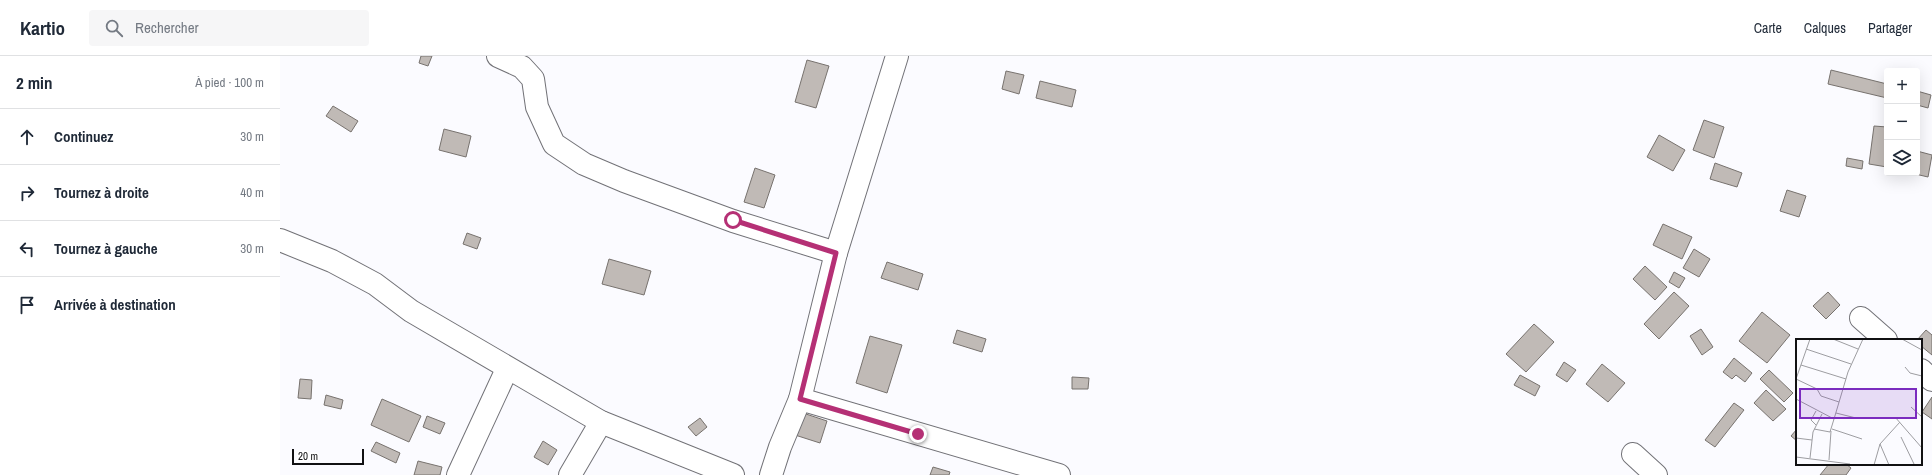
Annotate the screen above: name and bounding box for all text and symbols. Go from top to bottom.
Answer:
search box [89,10,369,46]
text: Kartio [20,15,65,41]
icon: search [103,17,125,39]
text: Rechercher [135,17,199,38]
text: Carte [1754,19,1782,37]
text: Calques [1804,19,1846,37]
text: Partager [1868,19,1912,37]
map controls [1884,68,1920,176]
button: + [1884,68,1920,104]
text: 2 min [16,71,52,94]
text: À pied · 100 m [195,74,264,91]
button: − [1884,104,1920,140]
icon: ahead [16,126,38,148]
text: Continuez [54,126,113,147]
text: 30 m [240,128,264,145]
button: layers [1884,140,1920,176]
icon: right [16,182,38,204]
text: Tournez à droite [54,182,149,203]
text: 40 m [240,184,264,201]
route start [724,211,742,229]
icon: left [16,238,38,260]
text: Tournez à gauche [54,238,158,259]
text: 30 m [240,240,264,257]
icon: arrive [16,294,38,316]
text: Arrivée à destination [54,294,176,315]
inset map [1796,339,1922,465]
route end [909,425,927,443]
scale bar [292,447,364,466]
text: 20 m [298,449,318,463]

